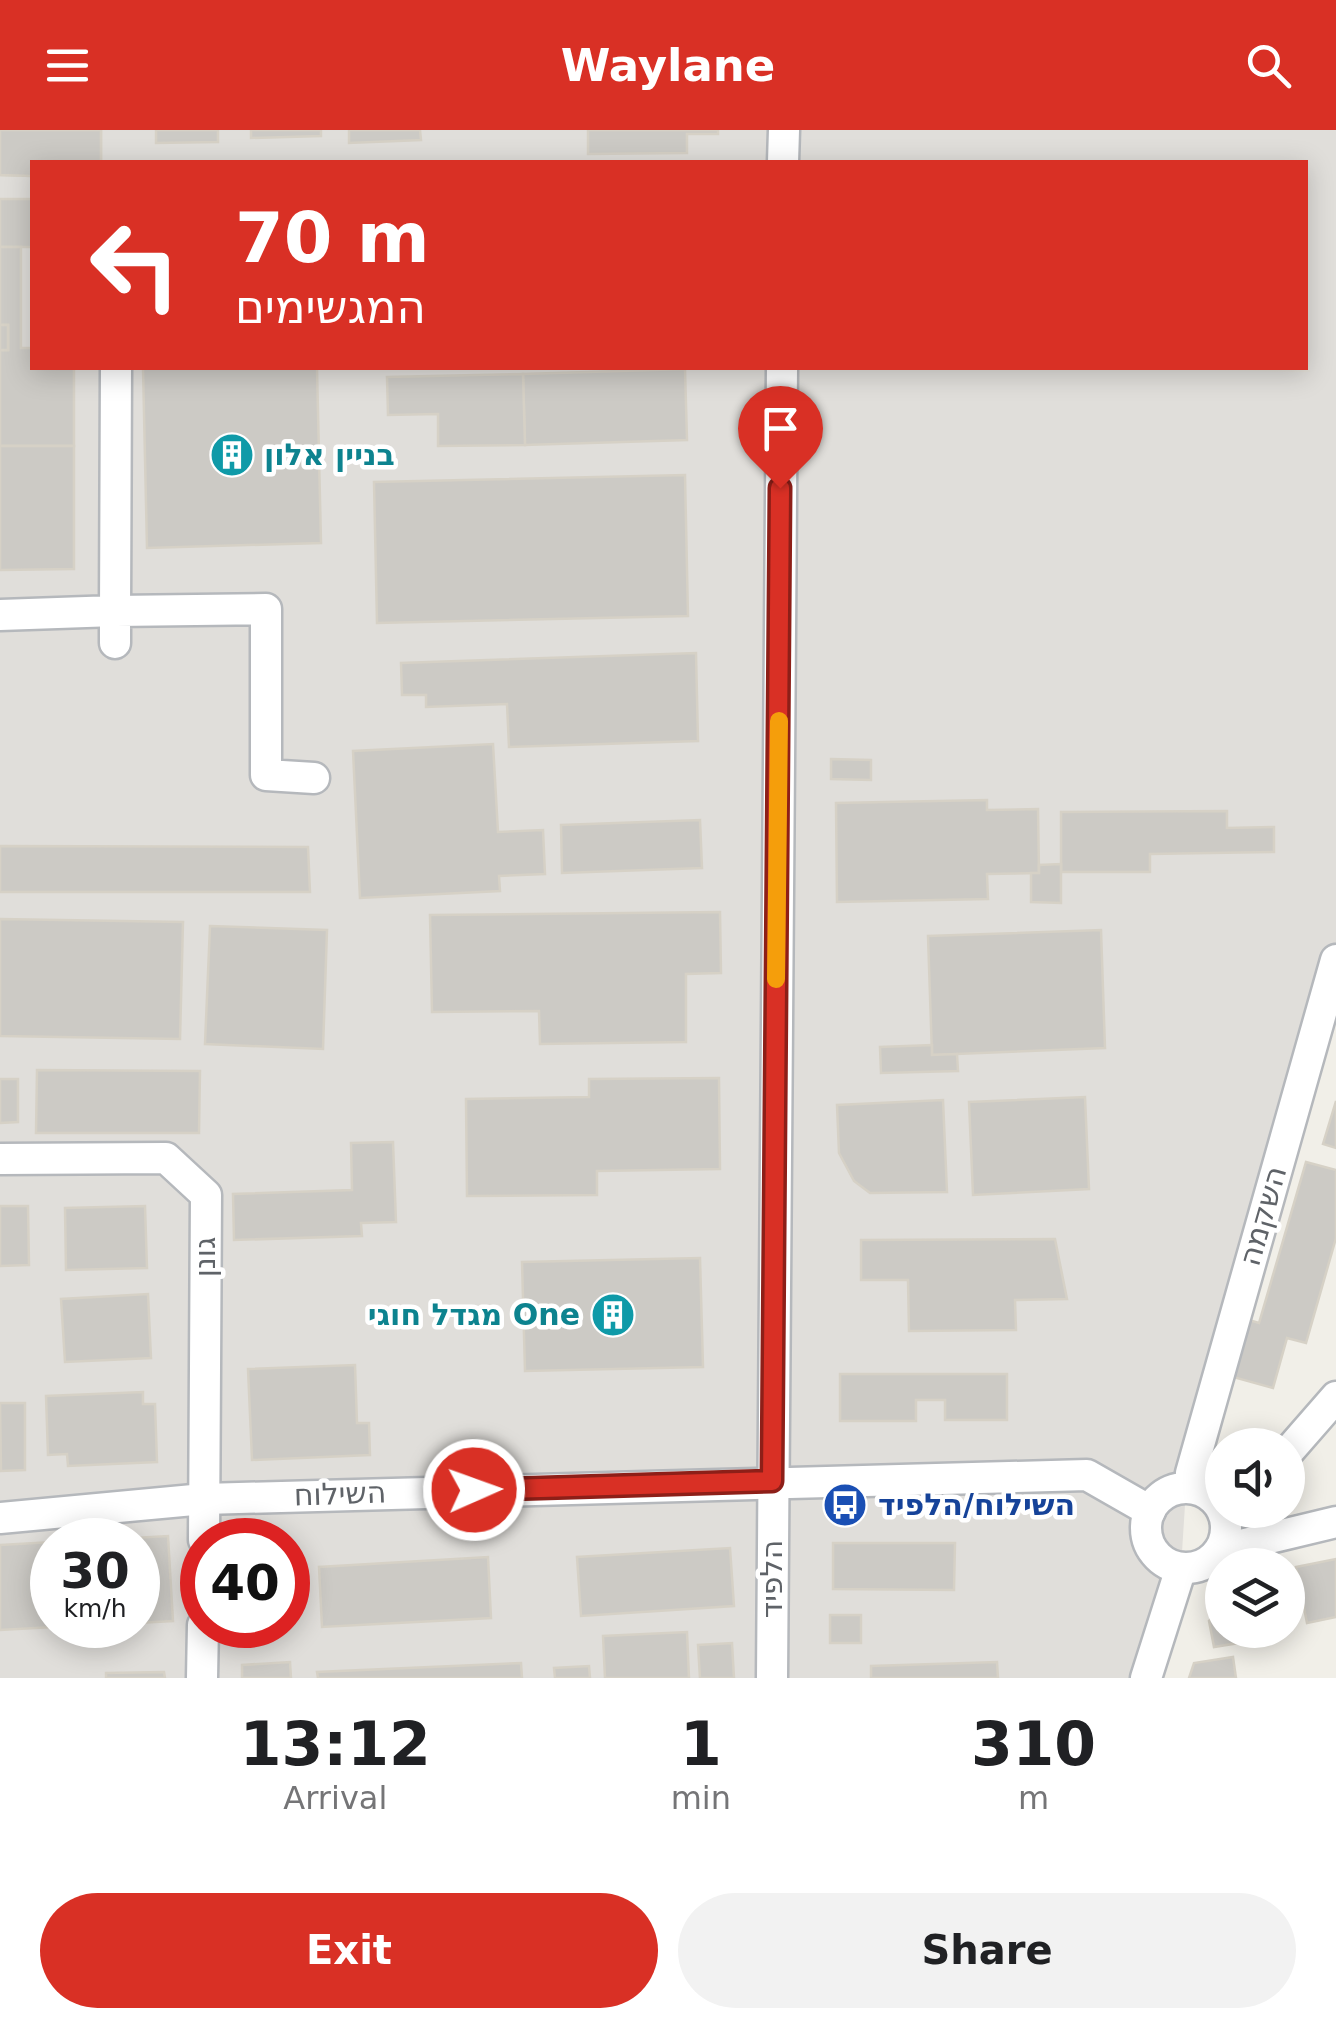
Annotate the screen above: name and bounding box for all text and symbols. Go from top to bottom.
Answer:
icon: menu [40,38,95,93]
icon: search [1241,38,1296,93]
text: Waylane [561,39,775,92]
text: 70 m [235,197,430,279]
icon: left [70,200,200,330]
text: המגשימים [235,281,426,334]
pin [738,386,823,489]
icon: arrive [753,401,808,456]
building icon: בניין אלון [209,432,255,478]
place label: בניין אלון [264,437,395,472]
street label: השקמה [1232,1162,1293,1270]
street label: גונן [187,1237,222,1277]
building icon: מגדל חוגי One [590,1292,636,1338]
place label: מגדל חוגי One [368,1297,580,1332]
map controls [1205,1428,1305,1648]
button: sound [1205,1428,1305,1528]
position arrow [422,1438,526,1542]
street label: השילוח [293,1474,387,1513]
bus stop icon: השילוח/הלפיד [822,1482,868,1528]
place label: השילוח/הלפיד [878,1487,1075,1522]
speed limit sign: 40 [180,1518,310,1648]
street label: הלפיד [754,1540,789,1618]
text: 30 [60,1542,130,1600]
button: layers [1205,1548,1305,1648]
text: km/h [63,1594,127,1623]
text: 13:12 [240,1709,431,1779]
text: 1 [680,1709,722,1779]
text: 310 [971,1709,1096,1779]
text: Arrival [283,1779,387,1817]
text: min [671,1779,731,1817]
text: m [1018,1779,1049,1817]
button: Exit [40,1893,658,2008]
button: Share [678,1893,1296,2008]

